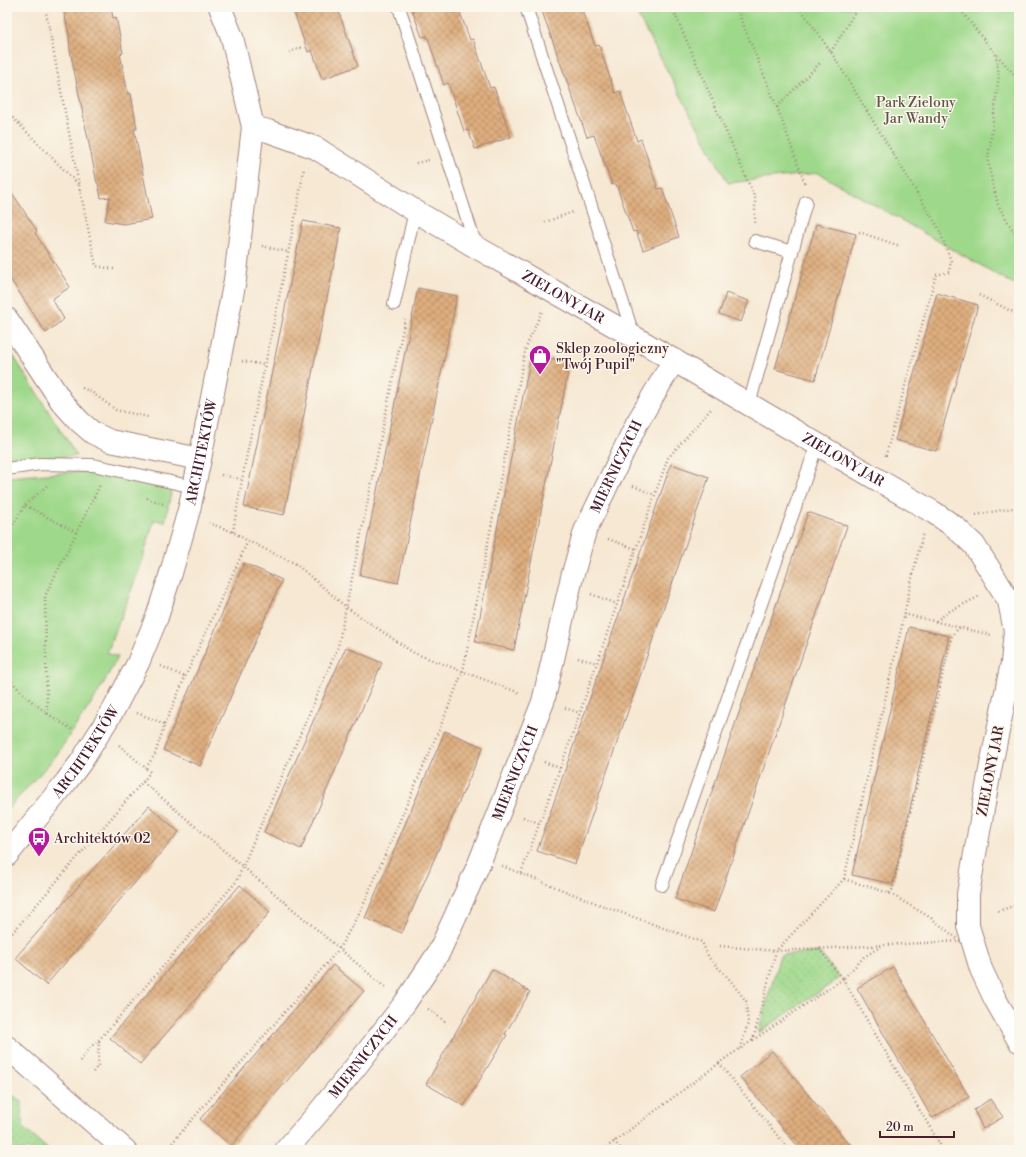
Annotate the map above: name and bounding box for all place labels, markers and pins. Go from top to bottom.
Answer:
place label: Sklep zoologiczny "Twój Pupil" [556,340,669,374]
shop icon: Sklep zoologiczny "Twój Pupil" [527,343,553,376]
bus stop icon: Architektów 02 [26,825,52,858]
place label: Architektów 02 [53,830,150,848]

